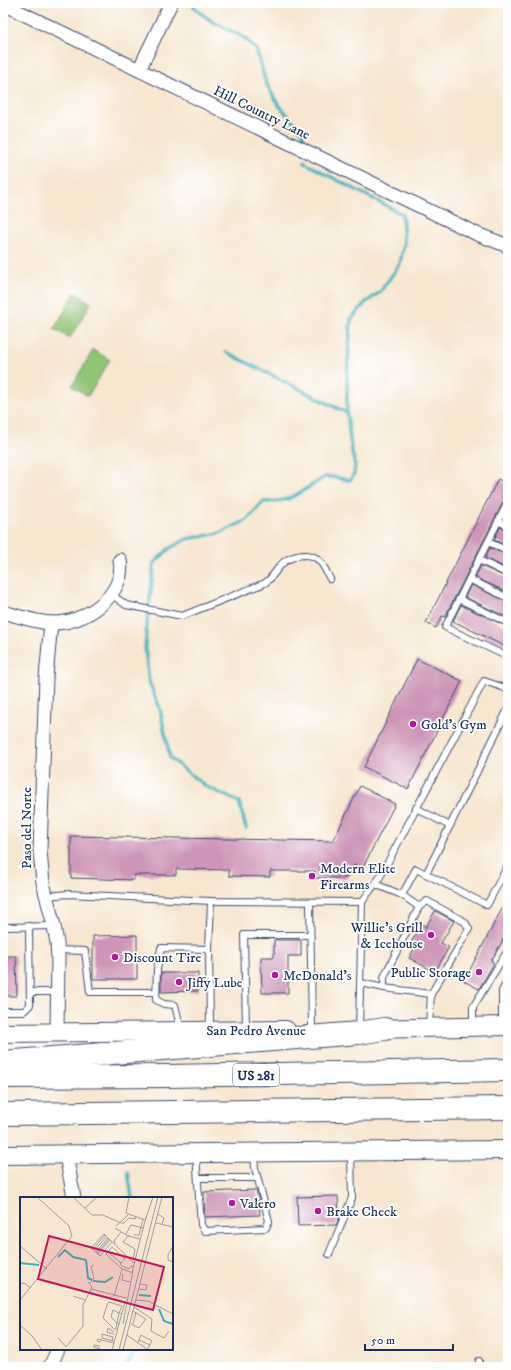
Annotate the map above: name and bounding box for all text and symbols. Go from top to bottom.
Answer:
street label: Hill Country Lane [210,82,313,144]
place label: Gold's Gym [421,716,487,734]
marker: Gold's Gym [408,719,418,729]
street label: Paso del Norte [18,787,36,869]
place label: Modern Elite Firearms [320,860,396,894]
marker: Modern Elite Firearms [307,871,317,881]
place label: Willie's Grill & Icehouse [350,919,424,953]
marker: Willie's Grill & Icehouse [426,930,436,940]
place label: Discount Tire [123,949,201,967]
marker: Discount Tire [110,952,120,962]
place label: Public Storage [390,964,471,982]
place label: McDonald's [283,967,352,985]
marker: Public Storage [474,967,484,977]
marker: McDonald's [270,970,280,980]
place label: Jiffy Lube [185,974,243,992]
marker: Jiffy Lube [174,977,184,987]
street label: San Pedro Avenue [206,1022,306,1040]
road number: US 281 [233,1064,279,1086]
place label: Valero [239,1195,276,1213]
inset map [20,1197,173,1350]
marker: Valero [227,1198,237,1208]
place label: Brake Check [326,1203,397,1221]
marker: Brake Check [313,1206,323,1216]
scale bar [365,1326,453,1352]
text: 50 m [371,1333,395,1348]

